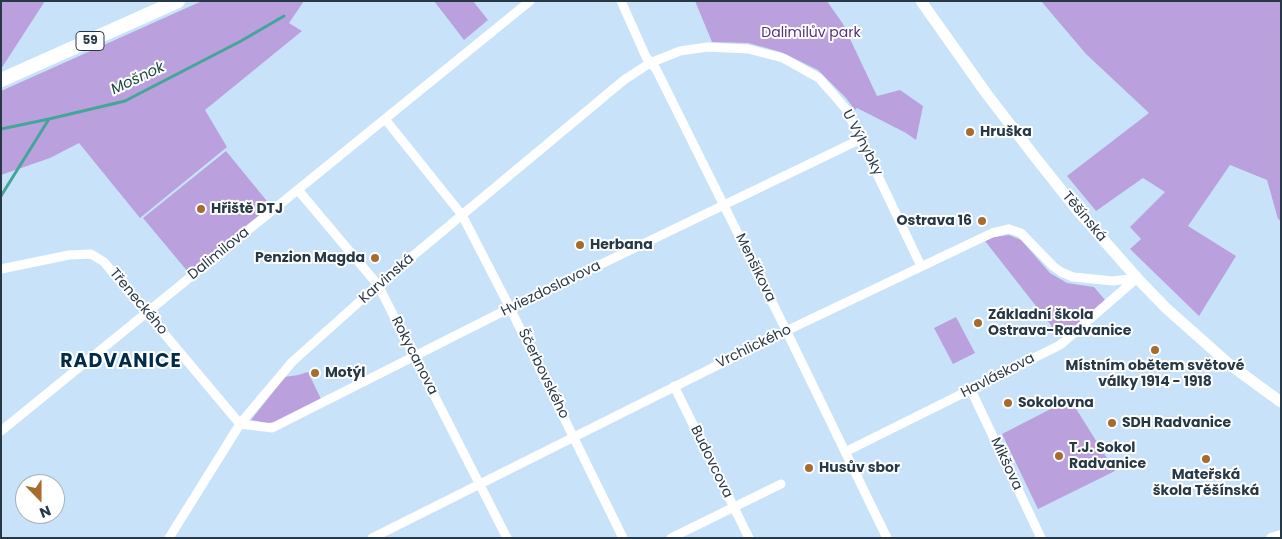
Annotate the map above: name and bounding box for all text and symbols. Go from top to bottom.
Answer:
park label: Dalimilův park [761,25,861,41]
road number: 59 [76,31,104,50]
water label: Mošnok [108,59,168,99]
street label: U Výhybky [838,107,886,179]
place label: Hruška [980,124,1032,140]
marker: Hruška [964,126,976,138]
street label: Těšínská [1058,189,1110,245]
place label: Hřiště DTJ [211,201,283,217]
marker: Hřiště DTJ [195,203,207,215]
place label: Ostrava 16 [897,213,972,229]
marker: Ostrava 16 [976,215,988,227]
street label: Dalimilova [185,224,253,284]
street label: Menšíkova [731,231,779,305]
place label: Herbana [590,237,653,253]
marker: Herbana [574,239,586,251]
place label: Penzion Magda [255,250,365,266]
street label: Karvinská [356,251,418,307]
marker: Penzion Magda [369,252,381,264]
street label: Hviezdoslavova [498,258,604,320]
street label: Třeneckého [105,265,171,339]
place label: Základní škola Ostrava-Radvanice [988,307,1131,340]
street label: Rokycanova [387,314,441,398]
marker: Základní škola Ostrava-Radvanice [972,317,984,329]
street label: Vrchlického [714,322,794,372]
street label: Ščerbovského [514,326,572,422]
marker: Místním obětem světové války 1914 - 1918 [1149,344,1161,356]
street label: Havláskova [958,350,1038,402]
district label: RADVANICE [59,351,183,373]
place label: Místním obětem světové války 1914 - 1918 [1066,358,1244,391]
place label: Motýl [325,365,365,381]
marker: Motýl [309,367,321,379]
place label: Sokolovna [1018,395,1094,411]
marker: Sokolovna [1002,397,1014,409]
place label: SDH Radvanice [1122,415,1231,431]
marker: SDH Radvanice [1106,417,1118,429]
street label: Budovcova [686,423,736,501]
street label: Mikšova [986,435,1026,493]
place label: T.J. Sokol Radvanice [1069,440,1146,472]
marker: T.J. Sokol Radvanice [1053,450,1065,462]
marker: Mateřská škola Těšínská [1200,453,1212,465]
place label: Husův sbor [819,460,900,476]
marker: Husův sbor [803,462,815,474]
place label: Mateřská škola Těšínská [1153,467,1259,500]
north arrow [15,474,65,524]
text: N [37,501,54,523]

